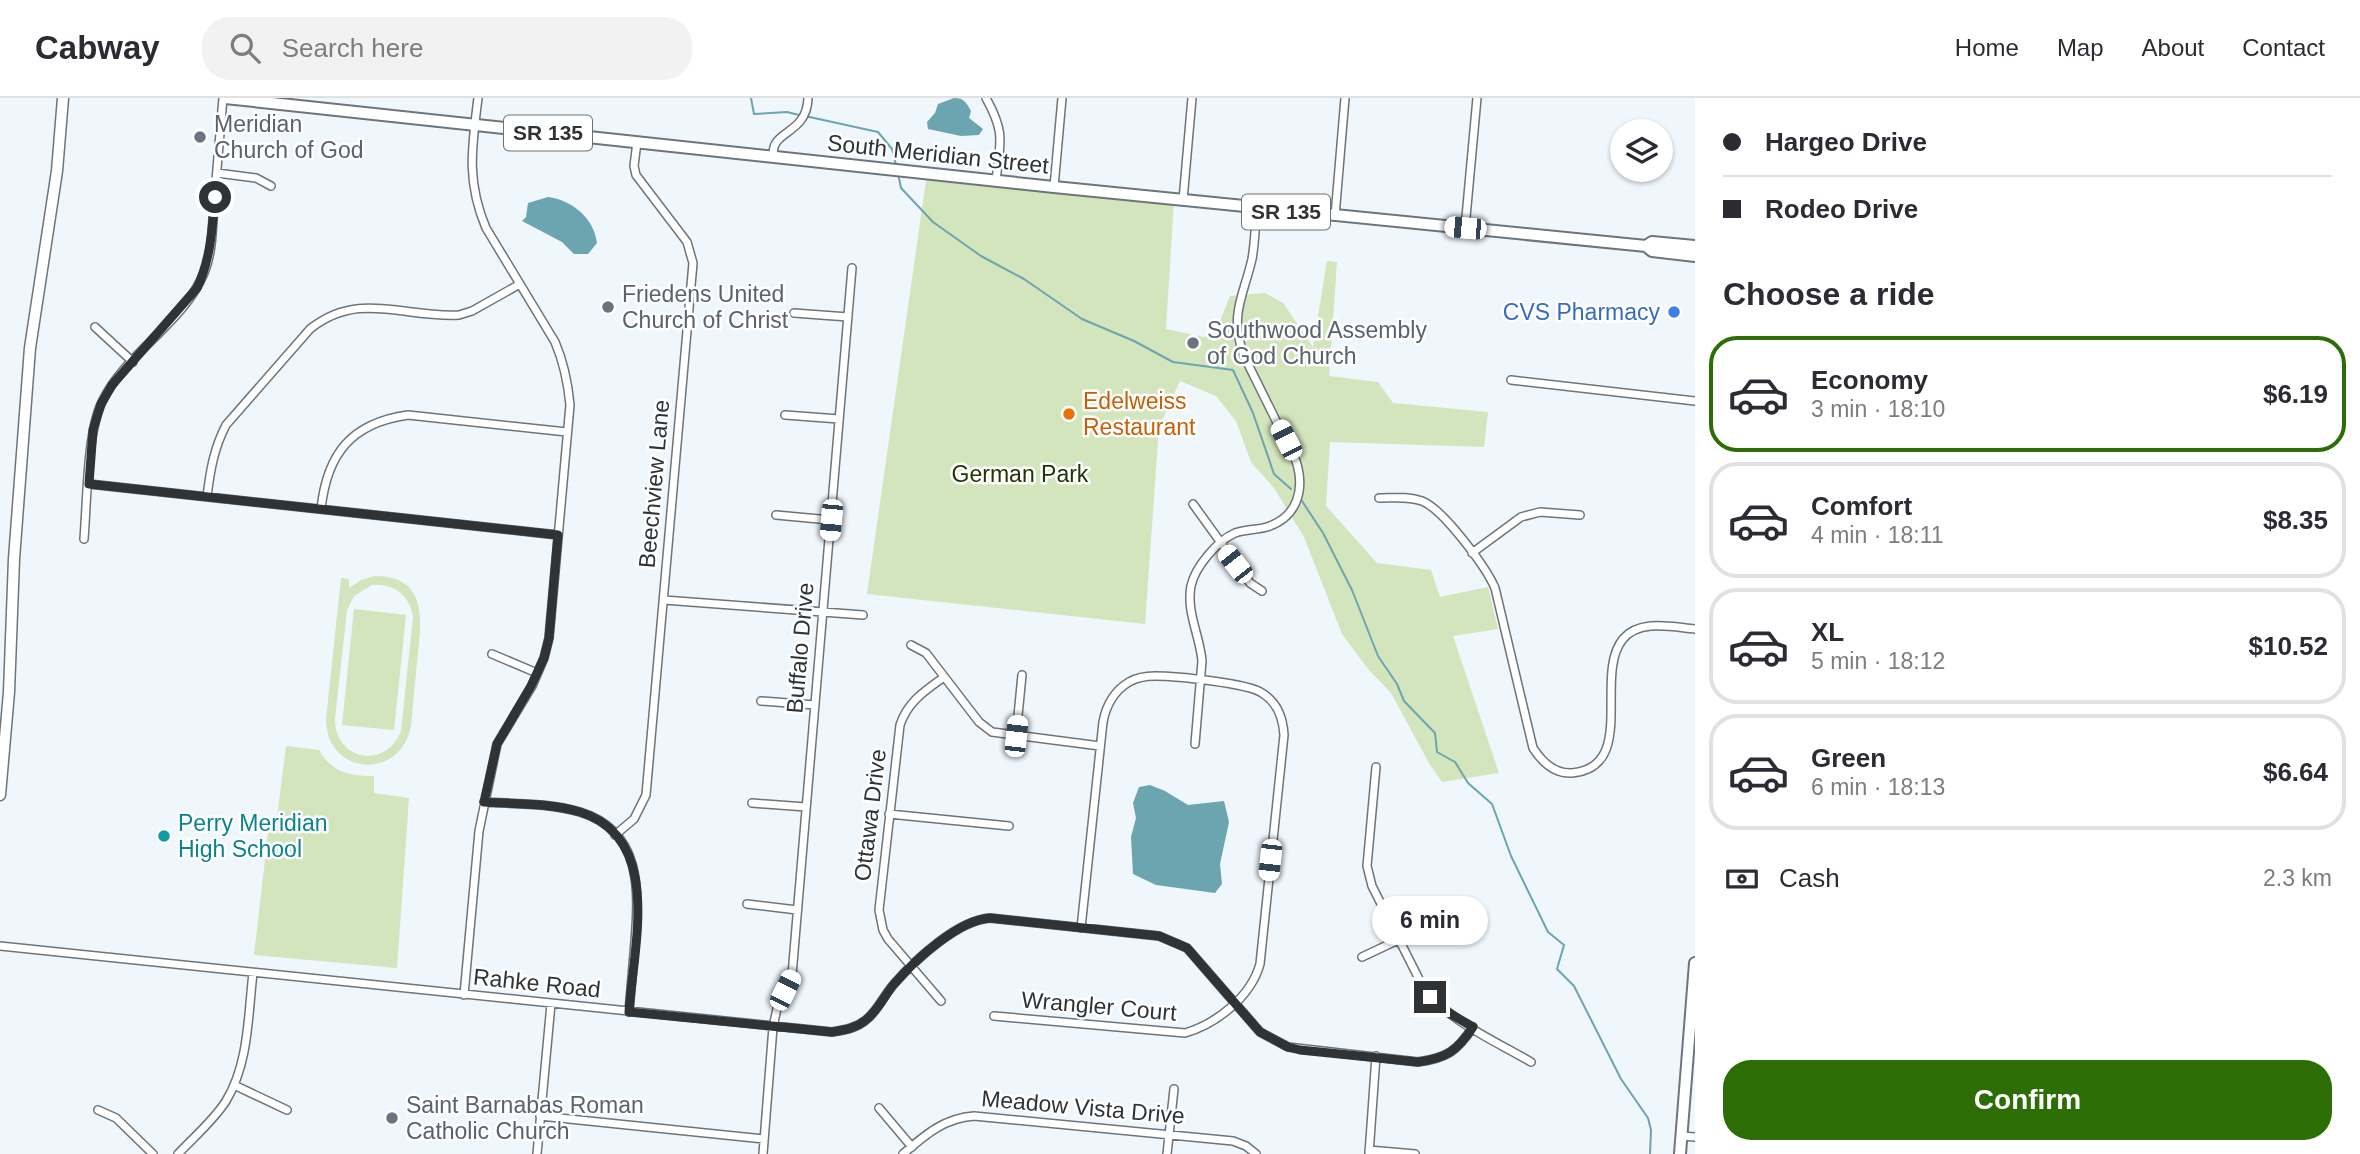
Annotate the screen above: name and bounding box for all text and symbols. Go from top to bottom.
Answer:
search box [202,17,692,80]
text: Cabway [35,29,160,66]
icon: search [226,29,264,67]
text: Search here [282,33,423,63]
text: Home [1955,34,2019,61]
text: Map [2057,34,2104,61]
text: About [2142,34,2204,61]
text: Contact [2242,34,2325,61]
place label: Meridian Church of God [214,111,364,163]
road number: SR 135 [504,116,592,150]
map controls [1610,119,1673,182]
button: layers [1610,119,1673,182]
text: Hargeo Drive [1765,127,1927,157]
marker: Meridian Church of God [192,129,208,145]
street label: South Meridian Street [826,129,1051,179]
route start [199,181,231,213]
road number: SR 135 [1242,194,1330,230]
text: Rodeo Drive [1765,194,1918,224]
car [1444,216,1487,240]
text: Choose a ride [1723,276,1935,312]
place label: Friedens United Church of Christ [622,281,789,333]
marker: Friedens United Church of Christ [600,299,616,315]
place label: CVS Pharmacy [1503,299,1660,325]
marker: CVS Pharmacy [1666,304,1682,320]
place label: Southwood Assembly of God Church [1207,317,1427,369]
marker: Southwood Assembly of God Church [1185,335,1201,351]
icon: car [1727,363,1790,426]
text: Economy [1811,365,1928,395]
text: $6.19 [2263,379,2328,409]
place label: Edelweiss Restaurant [1083,388,1196,440]
text: 3 min · 18:10 [1811,396,1945,422]
street label: Beechview Lane [634,399,674,569]
marker: Edelweiss Restaurant [1061,406,1077,422]
car [1268,417,1305,463]
park label: German Park [952,461,1089,487]
icon: car [1727,489,1790,552]
text: Comfort [1811,491,1912,521]
car [819,498,844,542]
text: $8.35 [2263,505,2328,535]
text: 4 min · 18:11 [1811,522,1944,548]
car [1214,541,1257,587]
street label: Buffalo Drive [781,581,819,715]
icon: car [1727,615,1790,678]
text: XL [1811,617,1844,647]
text: $10.52 [2248,631,2328,661]
text: 5 min · 18:12 [1811,648,1945,674]
car [1004,714,1029,758]
icon: car [1727,741,1790,804]
text: Green [1811,743,1886,773]
street label: Ottawa Drive [849,747,891,883]
text: $6.64 [2263,757,2328,787]
text: 6 min · 18:13 [1811,774,1945,800]
place label: Perry Meridian High School [178,810,328,862]
marker: Perry Meridian High School [156,828,172,844]
car [1258,838,1283,882]
icon: cash [1723,860,1761,898]
text: Cash [1779,863,1840,893]
text: 2.3 km [2263,865,2332,891]
callout: 6 min [1372,895,1488,944]
text: 6 min [1400,907,1460,933]
street label: Rahke Road [472,963,602,1003]
car [767,967,804,1013]
route end [1414,981,1446,1013]
street label: Wrangler Court [1020,986,1178,1026]
button: Confirm [1723,1060,2332,1140]
street label: Meadow Vista Drive [980,1085,1186,1129]
place label: Saint Barnabas Roman Catholic Church [406,1092,644,1144]
marker: Saint Barnabas Roman Catholic Church [384,1110,400,1126]

